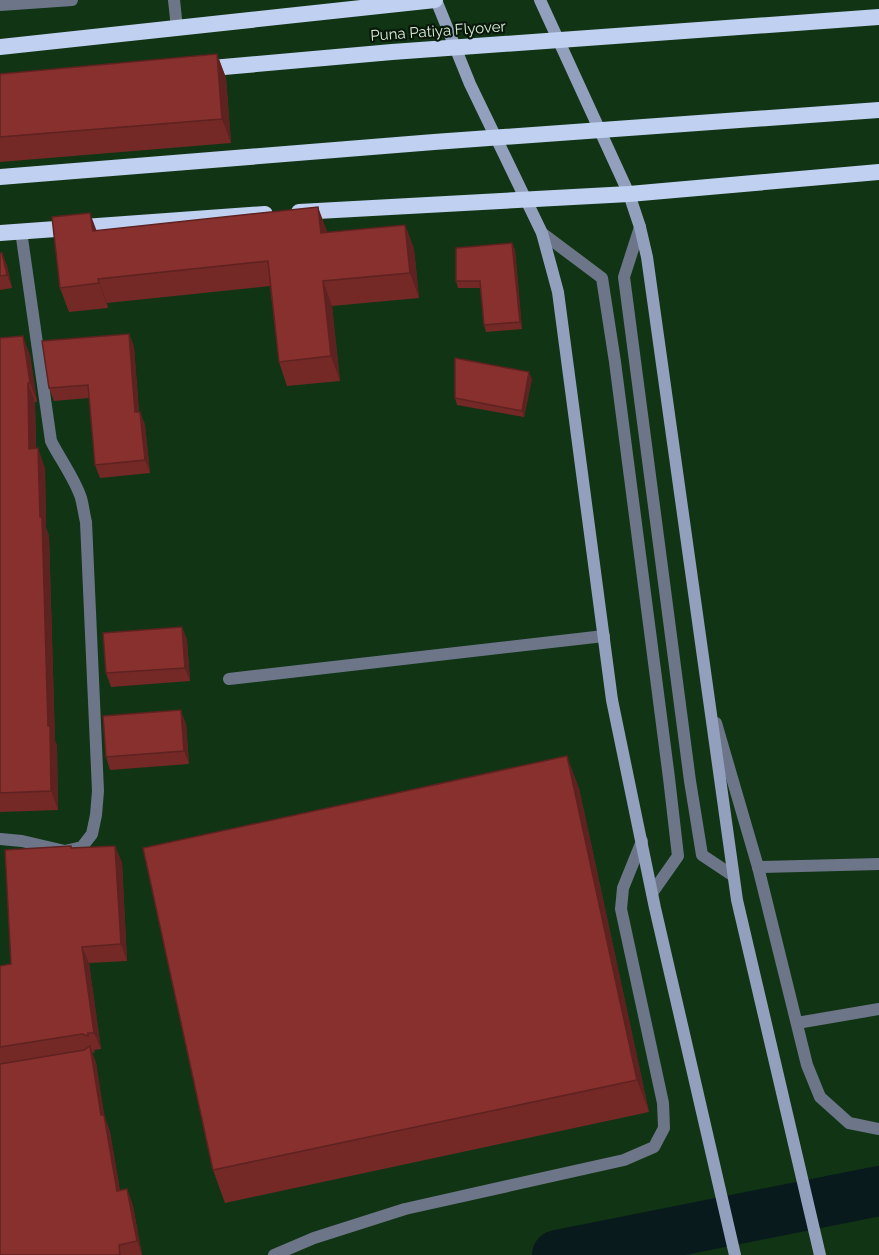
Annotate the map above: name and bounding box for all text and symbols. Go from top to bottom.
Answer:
street label: Puna Patiya Flyover [370,17,507,45]

